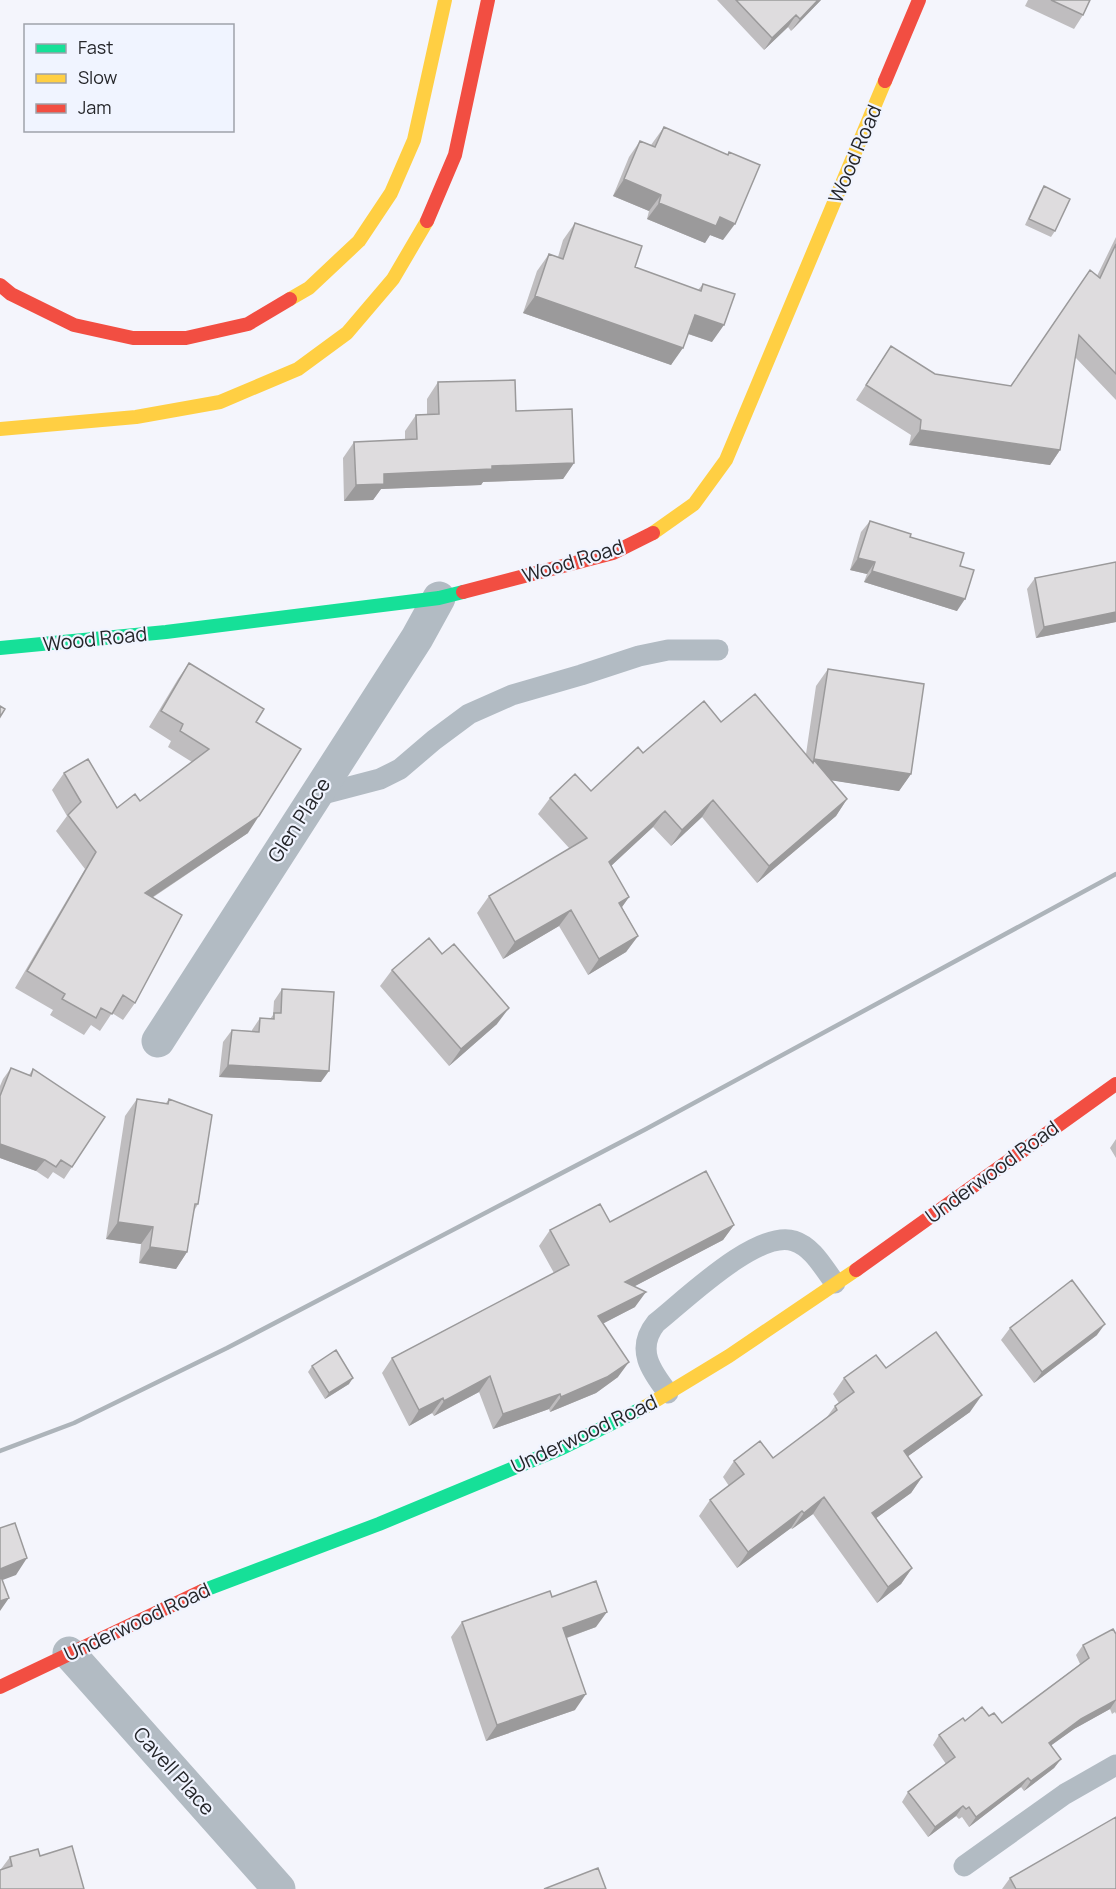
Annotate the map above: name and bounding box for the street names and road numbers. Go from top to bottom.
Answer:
street label: Wood Road [822,100,887,207]
street label: Wood Road [519,532,627,589]
street label: Wood Road [42,620,148,657]
street label: Glen Place [261,772,336,867]
street label: Underwood Road [920,1114,1064,1229]
street label: Underwood Road [506,1388,661,1479]
street label: Underwood Road [59,1576,214,1667]
street label: Cavell Place [127,1721,221,1821]

